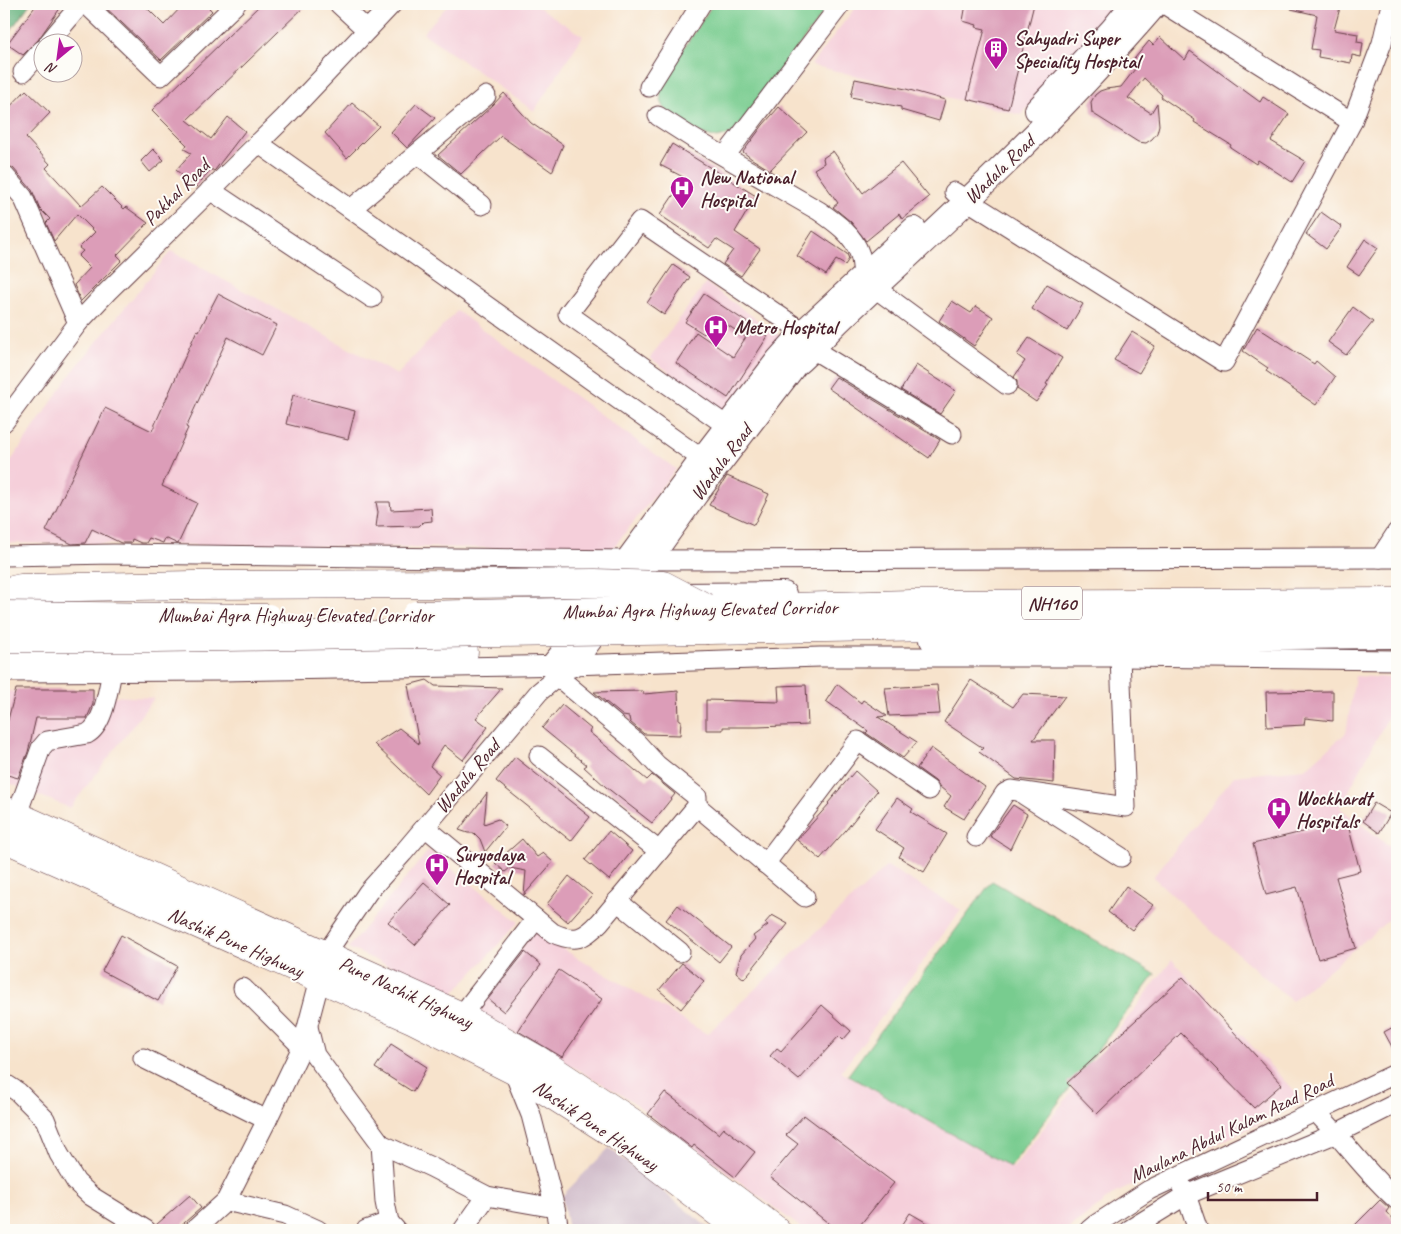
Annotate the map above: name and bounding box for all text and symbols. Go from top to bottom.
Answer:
place label: Sahyadri Super Speciality Hospital [1014,26,1143,75]
north arrow [32,32,82,82]
building icon: Sahyadri Super Speciality Hospital [983,36,1009,70]
text: N [42,58,60,78]
street label: Wadala Road [959,127,1042,209]
street label: Pakhal Road [138,152,217,231]
place label: New National Hospital [700,165,797,213]
hospital icon: New National Hospital [669,175,695,209]
hospital icon: Metro Hospital [703,314,729,348]
place label: Metro Hospital [734,315,840,340]
street label: Wadala Road [685,417,760,505]
road number: NH160 [1022,586,1082,620]
street label: Mumbai Agra Highway Elevated Corridor [562,595,839,624]
street label: Mumbai Agra Highway Elevated Corridor [159,603,435,628]
street label: Wadala Road [429,732,508,818]
place label: Wockhardt Hospitals [1296,786,1375,834]
hospital icon: Wockhardt Hospitals [1266,796,1292,830]
place label: Suryodaya Hospital [454,842,526,890]
hospital icon: Suryodaya Hospital [424,852,450,886]
street label: Nashik Pune Highway [164,901,308,984]
street label: Pune Nashik Highway [335,951,478,1035]
street label: Maulana Abdul Kalam Azad Road [1125,1067,1340,1189]
street label: Nashik Pune Highway [528,1074,664,1177]
scale bar [1208,1169,1317,1201]
text: 50 m [1216,1178,1243,1197]

